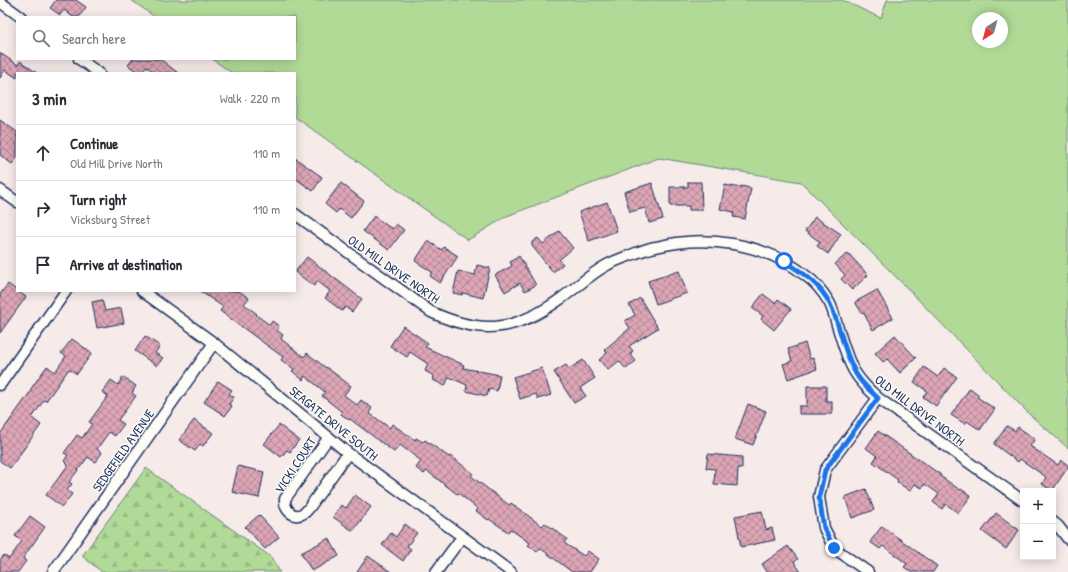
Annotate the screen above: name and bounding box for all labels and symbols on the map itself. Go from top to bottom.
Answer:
north arrow [972,12,1008,48]
street label: OLD MILL DRIVE NORTH [345,231,443,307]
route start [775,252,793,270]
street label: OLD MILL DRIVE NORTH [871,370,969,450]
street label: SEAGATE DRIVE SOUTH [286,382,382,464]
street label: SEDGEFIELD AVENUE [88,405,158,495]
street label: VICKI COURT [270,433,320,497]
route end [825,539,843,557]

